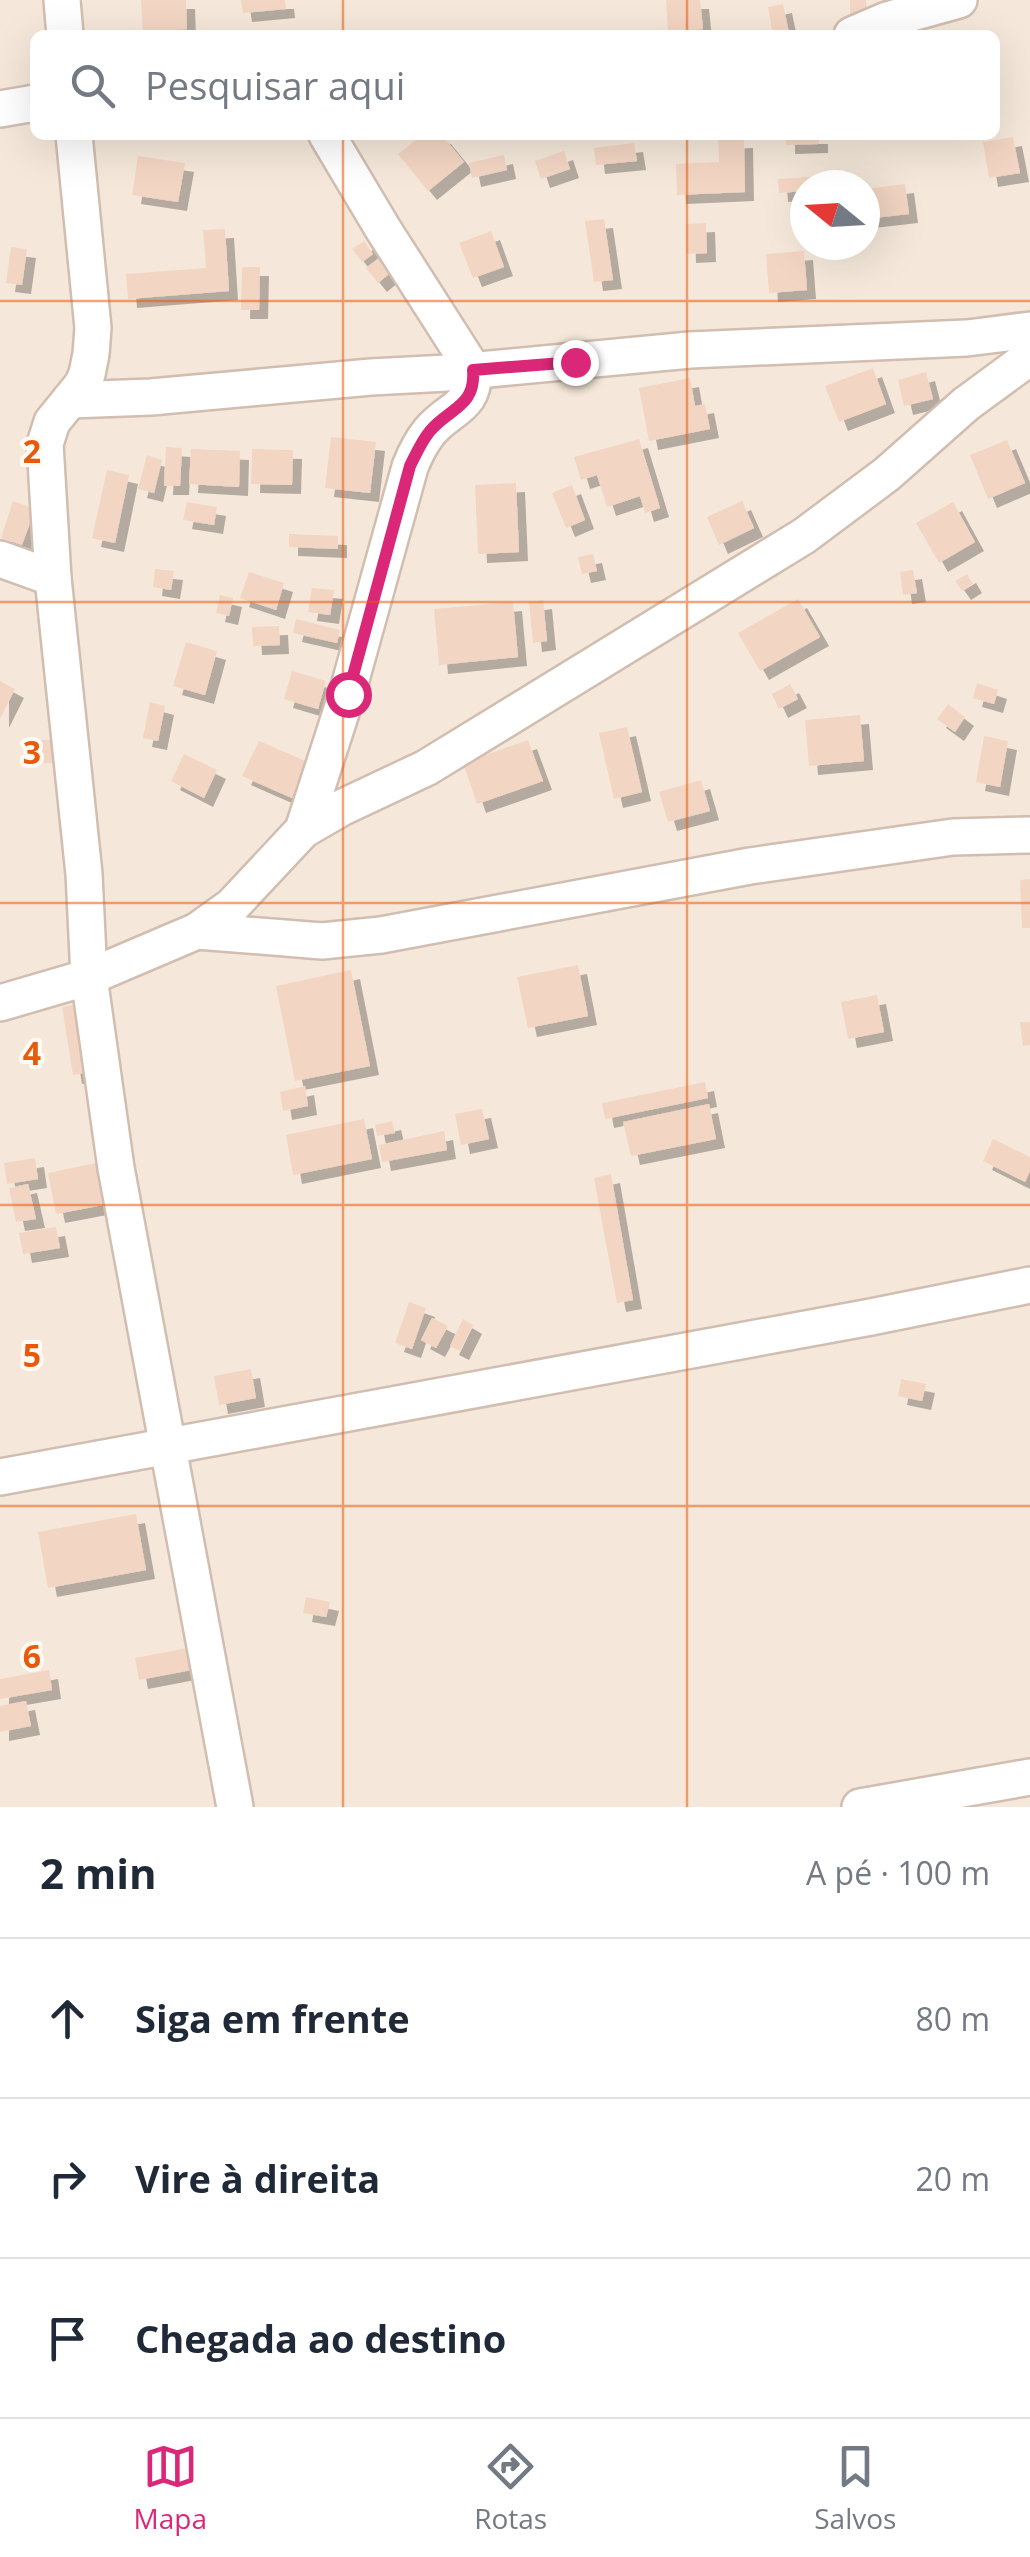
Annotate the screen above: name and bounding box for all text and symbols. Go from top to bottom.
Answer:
search box [30,30,1000,140]
icon: search [65,58,120,113]
text: Pesquisar aqui [145,59,405,111]
north arrow [790,170,880,260]
route end [553,340,599,386]
text: 2 [23,429,41,472]
route start [326,672,372,718]
text: 3 [23,730,41,773]
text: 4 [23,1031,41,1074]
text: 5 [23,1333,41,1376]
text: 6 [23,1634,41,1677]
text: 2 min [40,1844,157,1901]
text: A pé · 100 m [806,1851,990,1894]
icon: ahead [40,1991,95,2046]
text: Siga em frente [135,1992,410,2044]
text: 80 m [915,1997,990,2040]
icon: right [40,2151,95,2206]
text: Vire à direita [135,2152,380,2204]
text: 20 m [915,2157,990,2200]
icon: arrive [40,2311,95,2366]
text: Chegada ao destino [135,2312,506,2364]
tab: Mapa [134,2439,207,2537]
tab: Rotas [474,2439,547,2537]
tab: Salvos [814,2439,896,2537]

